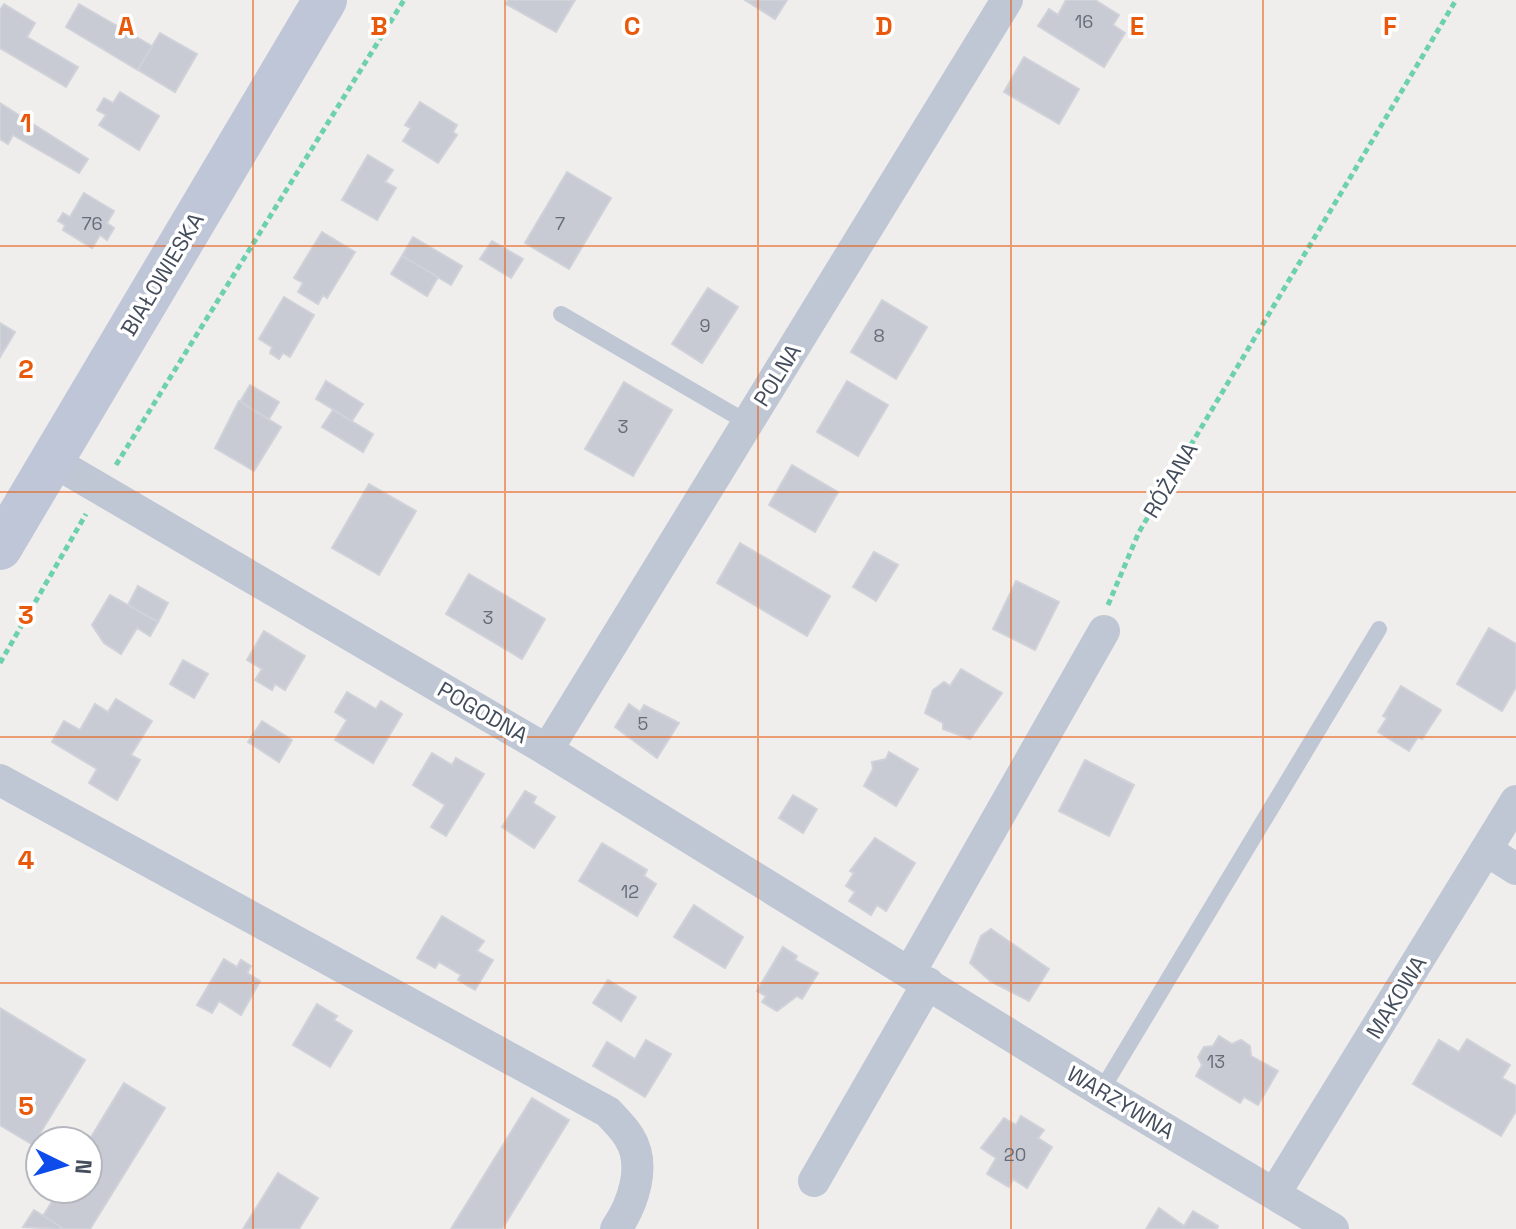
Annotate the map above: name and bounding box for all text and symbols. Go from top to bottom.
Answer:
text: A [118,9,135,43]
text: B [370,9,388,43]
text: C [624,9,640,43]
text: D [875,9,893,43]
text: E [1130,9,1144,43]
text: F [1383,9,1397,43]
house number: 16 [1075,10,1093,33]
text: 1 [20,106,32,140]
street label: BIAŁOWIESKA [114,207,210,341]
house number: 76 [81,212,103,235]
house number: 7 [555,212,565,235]
house number: 9 [699,314,711,337]
house number: 8 [873,324,885,347]
street label: POLNA [747,338,807,411]
text: 2 [18,352,34,386]
house number: 3 [618,415,628,438]
street label: RÓŻANA [1137,437,1204,523]
text: 3 [18,598,34,632]
house number: 3 [483,606,493,629]
street label: POGODNA [433,675,533,749]
house number: 5 [638,712,648,735]
text: 4 [18,843,34,877]
house number: 12 [621,880,639,903]
street label: MAKOWA [1360,950,1433,1044]
house number: 13 [1207,1050,1225,1073]
street label: WARZYWNA [1062,1059,1180,1145]
text: 5 [18,1089,34,1123]
north arrow [24,1125,104,1205]
house number: 20 [1004,1143,1026,1166]
text: N [69,1158,99,1175]

